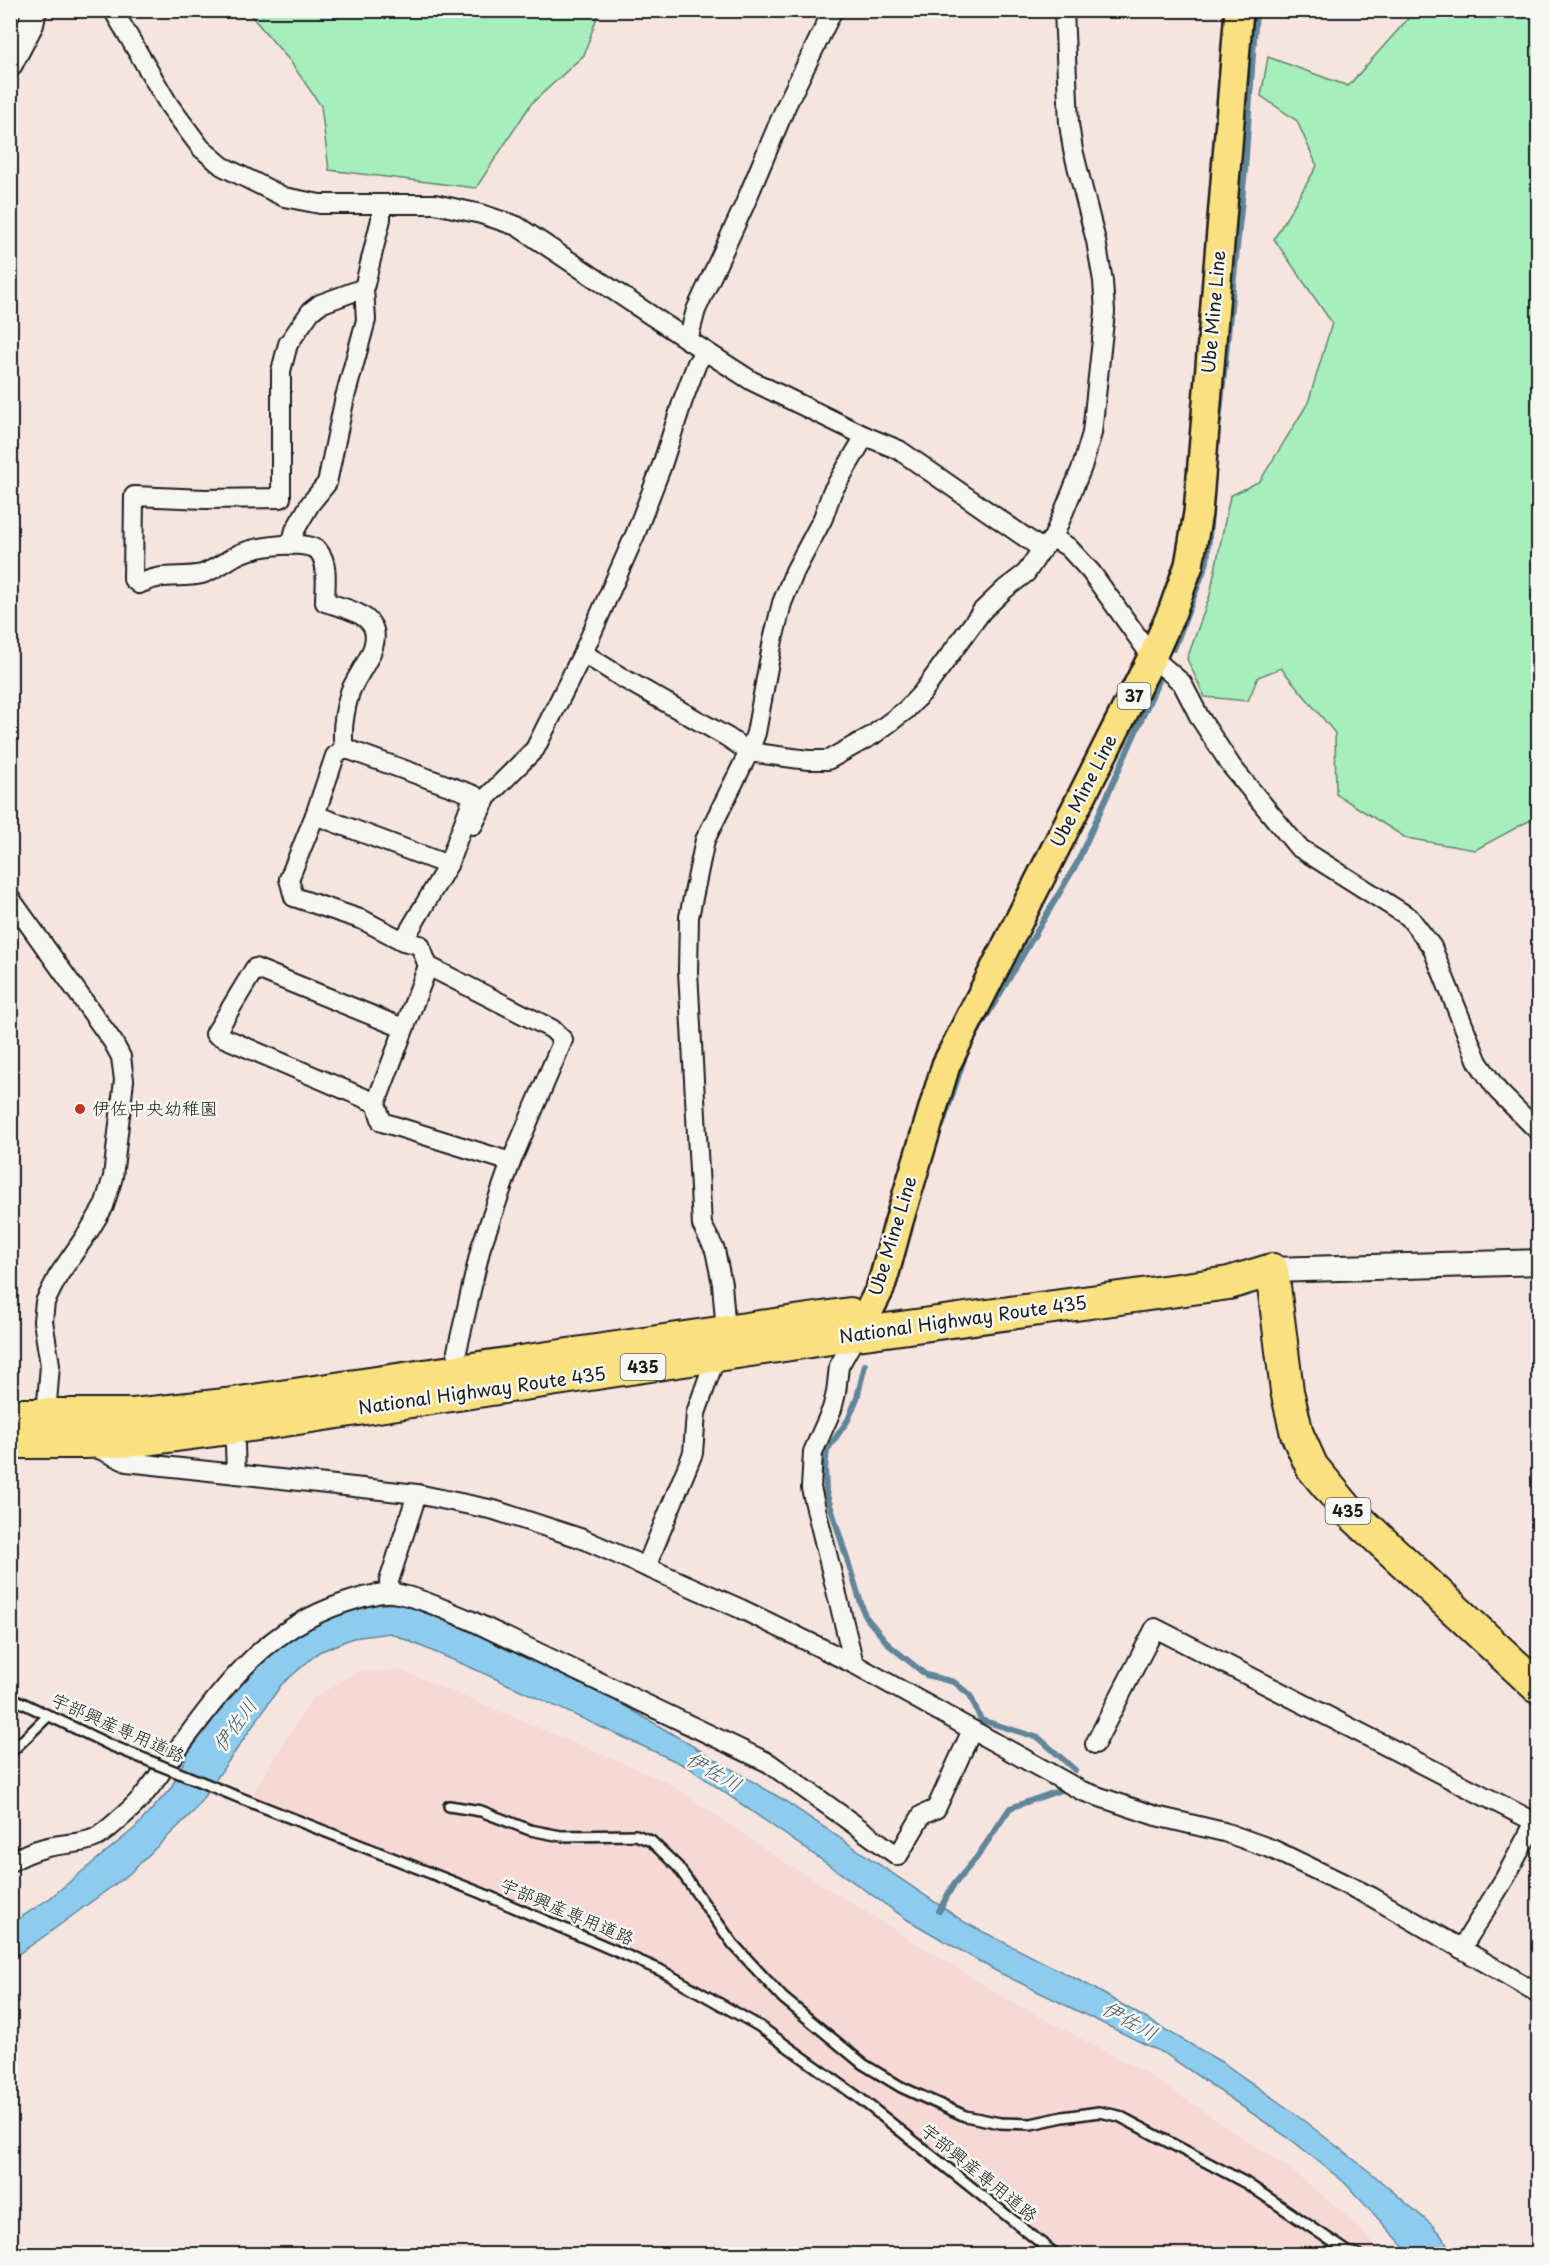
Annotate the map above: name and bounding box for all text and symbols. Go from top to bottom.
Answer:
street label: Ube Mine Line [1194,249,1231,375]
road number: 37 [1118,683,1150,709]
street label: Ube Mine Line [1043,729,1123,852]
place label: 伊佐中央幼稚園 [92,1094,218,1121]
marker: 伊佐中央幼稚園 [73,1102,87,1116]
street label: Ube Mine Line [861,1172,923,1299]
street label: National Highway Route 435 [837,1288,1088,1349]
road number: 435 [620,1354,666,1380]
street label: National Highway Route 435 [356,1359,607,1420]
road number: 435 [1326,1498,1370,1524]
street label: 宇部興産専用道路 [47,1685,190,1768]
water label: 伊佐川 [204,1691,264,1757]
water label: 伊佐川 [681,1743,748,1799]
street label: 宇部興産専用道路 [496,1870,639,1951]
water label: 伊佐川 [1097,1992,1164,2048]
street label: 宇部興産専用道路 [915,2116,1044,2228]

